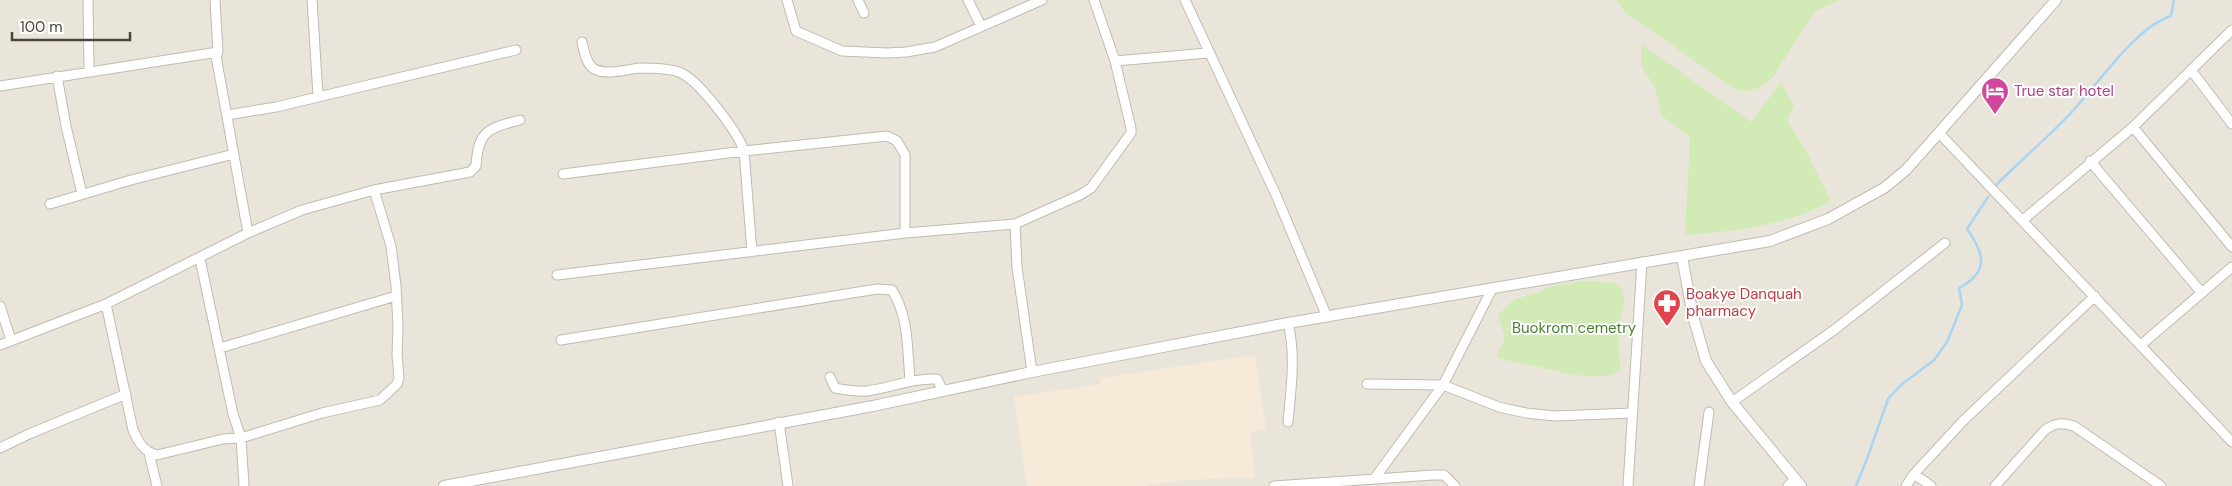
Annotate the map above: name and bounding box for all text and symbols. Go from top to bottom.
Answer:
scale bar [12,10,130,42]
text: 100 m [20,17,63,37]
hotel icon: True star hotel [1980,76,2010,115]
place label: True star hotel [2014,81,2114,101]
place label: Boakye Danquah pharmacy [1686,284,1802,321]
pharmacy icon: Boakye Danquah pharmacy [1652,288,1682,327]
park label: Buokrom cemetry [1512,318,1637,338]

